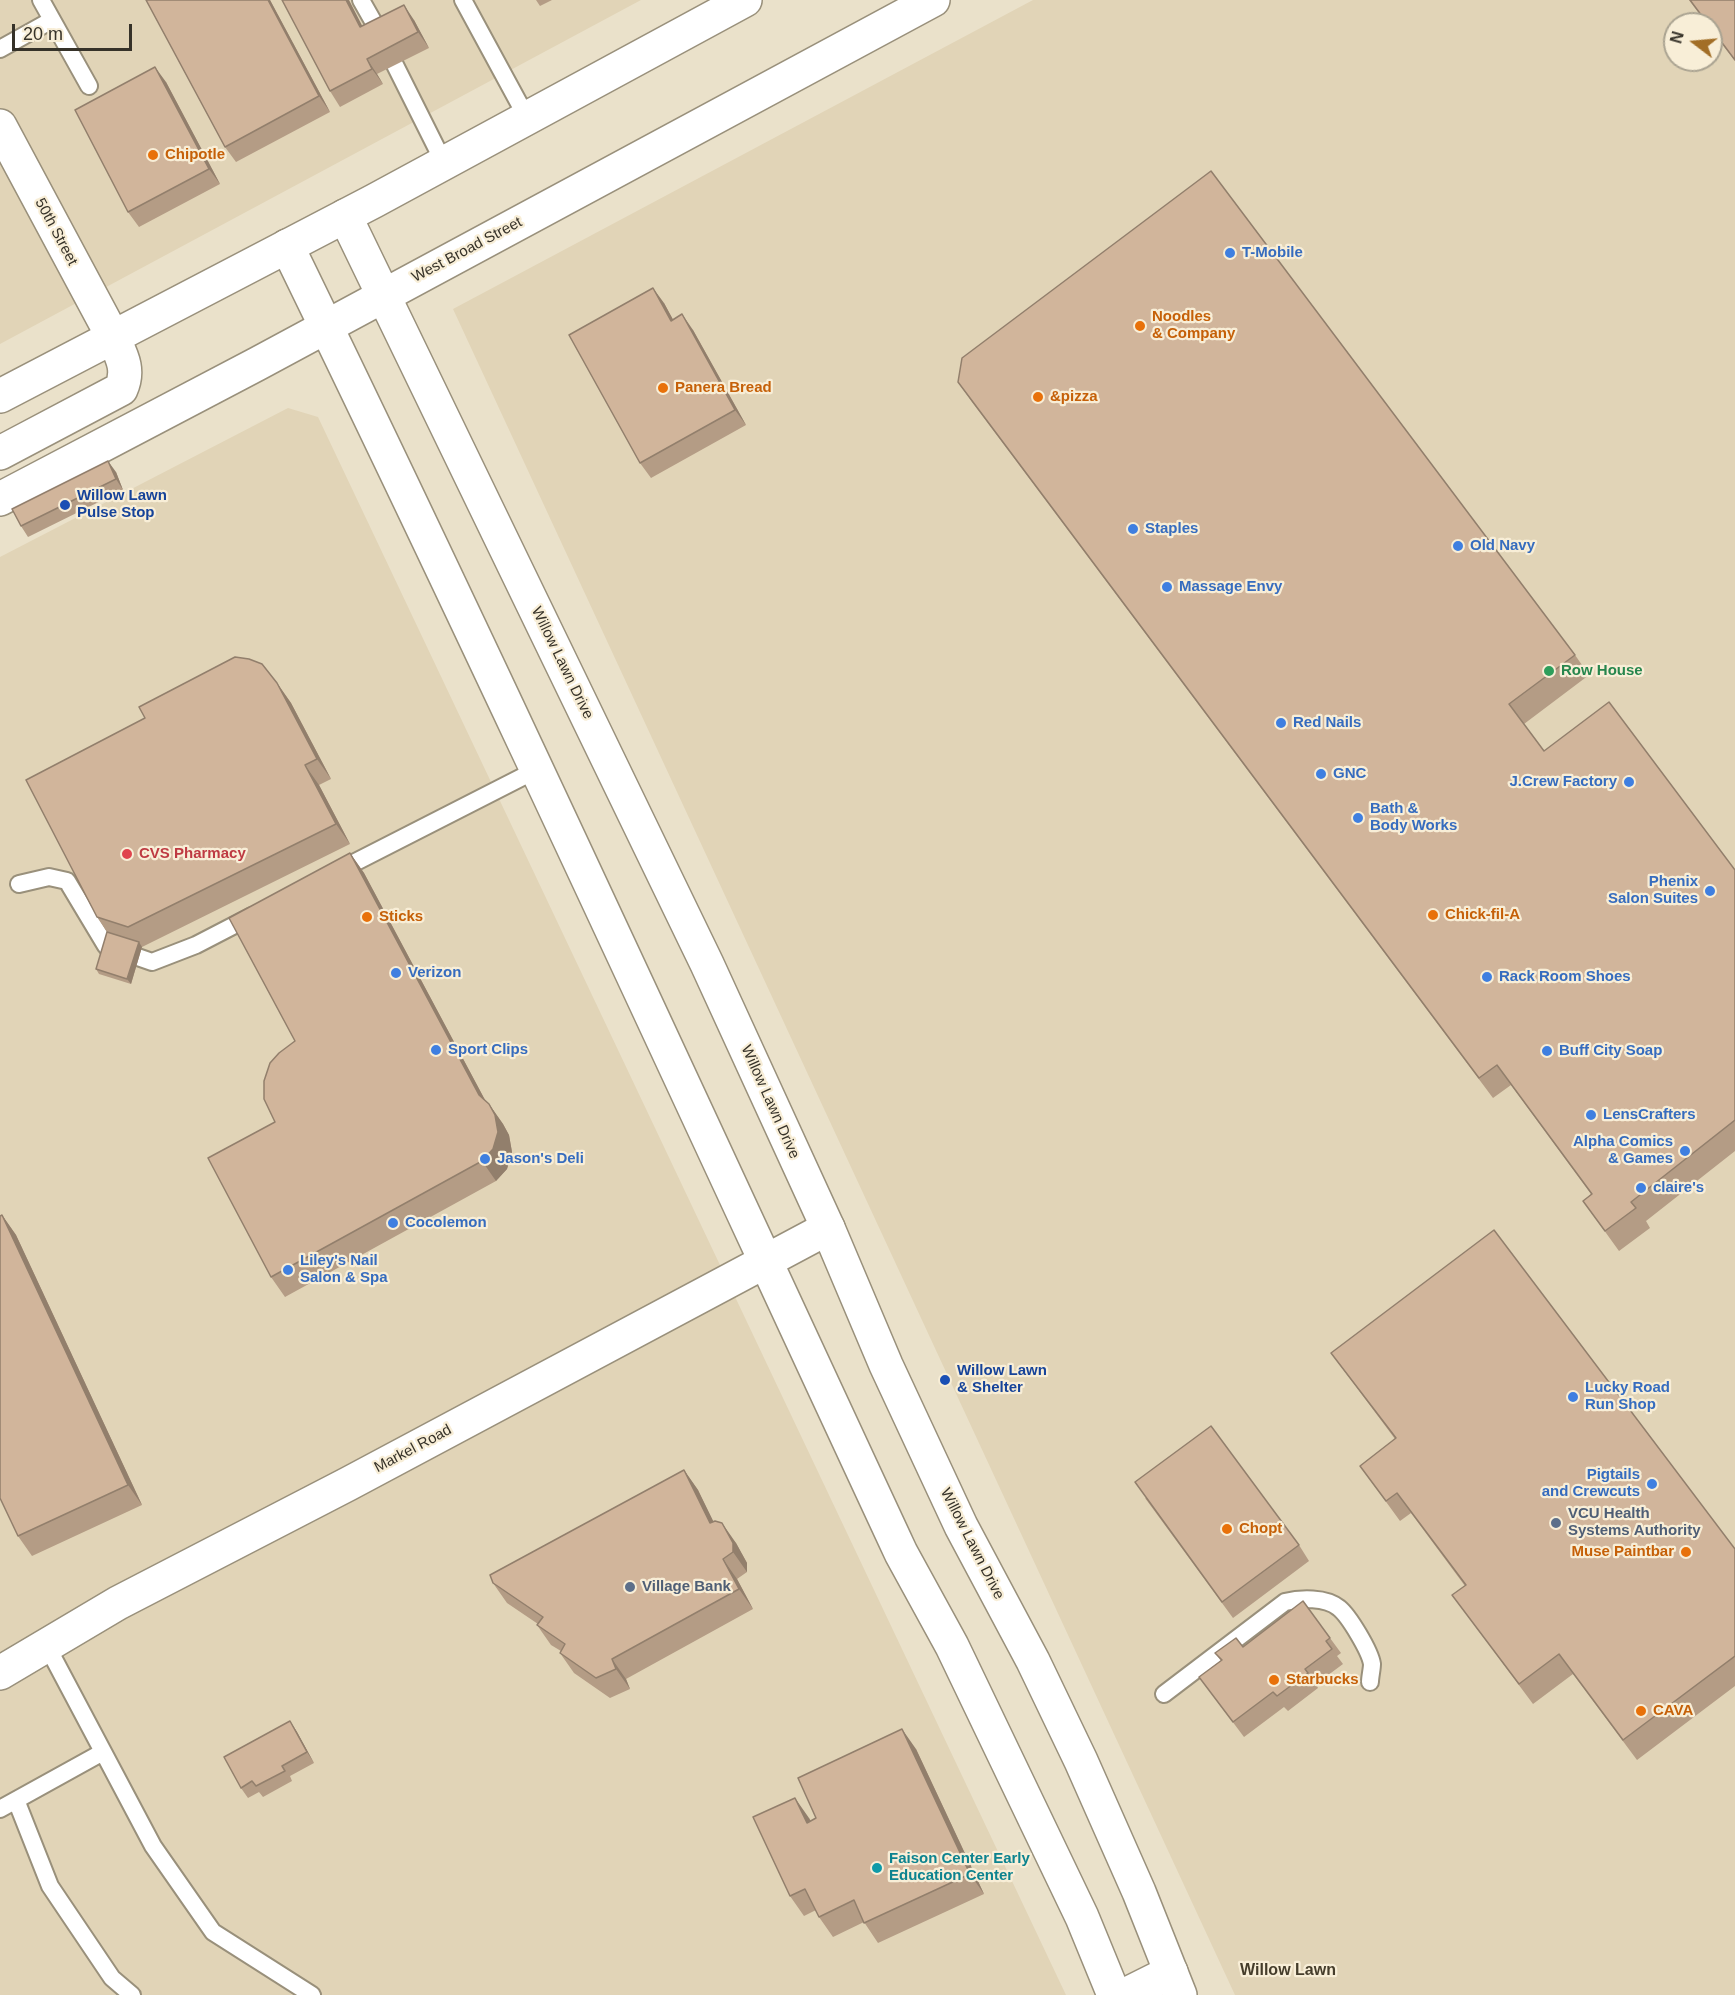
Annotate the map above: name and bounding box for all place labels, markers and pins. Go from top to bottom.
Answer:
place label: Chipotle [165,146,225,164]
marker: Chipotle [146,148,160,162]
place label: T-Mobile [1242,244,1303,262]
marker: T-Mobile [1223,246,1237,260]
place label: Noodles & Company [1152,308,1235,343]
marker: Noodles & Company [1133,319,1147,333]
place label: Panera Bread [675,379,772,397]
marker: Panera Bread [656,381,670,395]
place label: &pizza [1050,388,1098,406]
marker: &pizza [1031,390,1045,404]
place label: Willow Lawn Pulse Stop [77,487,167,522]
marker: Willow Lawn Pulse Stop [58,498,72,512]
place label: Staples [1145,520,1198,538]
marker: Staples [1126,522,1140,536]
place label: Old Navy [1470,537,1535,555]
marker: Old Navy [1451,539,1465,553]
place label: Massage Envy [1179,578,1282,596]
marker: Massage Envy [1160,580,1174,594]
place label: Row House [1561,662,1643,680]
marker: Row House [1542,664,1556,678]
place label: Red Nails [1293,714,1361,732]
marker: Red Nails [1274,716,1288,730]
place label: GNC [1333,765,1366,783]
marker: GNC [1314,767,1328,781]
place label: J.Crew Factory [1509,773,1617,791]
marker: J.Crew Factory [1622,775,1636,789]
place label: Bath & Body Works [1370,800,1457,835]
marker: Bath & Body Works [1351,811,1365,825]
place label: CVS Pharmacy [139,845,246,863]
marker: CVS Pharmacy [120,847,134,861]
place label: Phenix Salon Suites [1608,873,1698,908]
marker: Phenix Salon Suites [1703,884,1717,898]
place label: Chick-fil-A [1445,906,1520,924]
place label: Sticks [379,908,423,926]
marker: Chick-fil-A [1426,908,1440,922]
marker: Sticks [360,910,374,924]
place label: Verizon [408,964,461,982]
marker: Verizon [389,966,403,980]
place label: Rack Room Shoes [1499,968,1631,986]
marker: Rack Room Shoes [1480,970,1494,984]
place label: Sport Clips [448,1041,528,1059]
place label: Buff City Soap [1559,1042,1662,1060]
marker: Sport Clips [429,1043,443,1057]
marker: Buff City Soap [1540,1044,1554,1058]
place label: LensCrafters [1603,1106,1696,1124]
marker: LensCrafters [1584,1108,1598,1122]
place label: Alpha Comics & Games [1573,1133,1673,1168]
marker: Alpha Comics & Games [1678,1144,1692,1158]
place label: Jason's Deli [497,1150,584,1168]
marker: Jason's Deli [478,1152,492,1166]
place label: claire's [1653,1179,1704,1197]
marker: claire's [1634,1181,1648,1195]
place label: Cocolemon [405,1214,487,1232]
marker: Cocolemon [386,1216,400,1230]
place label: Liley's Nail Salon & Spa [300,1252,388,1287]
marker: Liley's Nail Salon & Spa [281,1263,295,1277]
place label: Willow Lawn & Shelter [957,1362,1047,1397]
marker: Willow Lawn & Shelter [938,1373,952,1387]
place label: Lucky Road Run Shop [1585,1379,1670,1414]
marker: Lucky Road Run Shop [1566,1390,1580,1404]
place label: Pigtails and Crewcuts [1542,1466,1640,1501]
marker: Pigtails and Crewcuts [1645,1477,1659,1491]
place label: VCU Health Systems Authority [1568,1505,1701,1540]
marker: VCU Health Systems Authority [1549,1516,1563,1530]
place label: Chopt [1239,1520,1282,1538]
marker: Chopt [1220,1522,1234,1536]
place label: Muse Paintbar [1571,1543,1674,1561]
marker: Muse Paintbar [1679,1545,1693,1559]
place label: Village Bank [642,1578,731,1596]
marker: Village Bank [623,1580,637,1594]
place label: Starbucks [1286,1671,1359,1689]
marker: Starbucks [1267,1673,1281,1687]
place label: CAVA [1653,1702,1693,1720]
marker: CAVA [1634,1704,1648,1718]
place label: Faison Center Early Education Center [889,1850,1030,1885]
marker: Faison Center Early Education Center [870,1861,884,1875]

